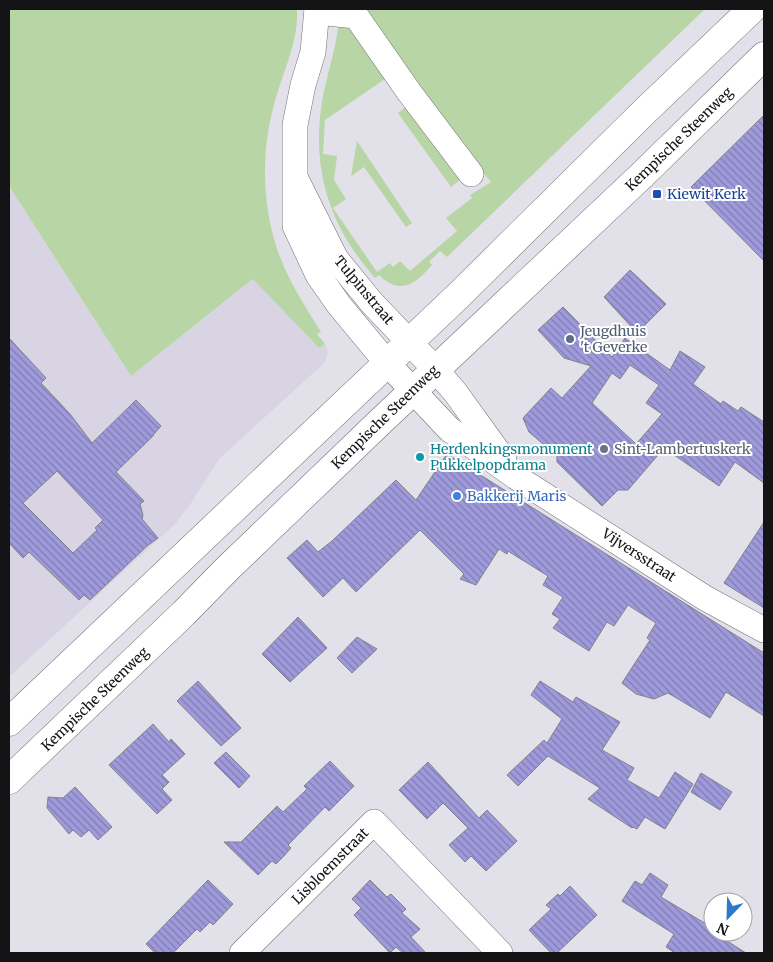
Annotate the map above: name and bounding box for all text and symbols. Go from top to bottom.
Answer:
street label: Kempische Steenweg [622,83,737,195]
place label: Kiewit Kerk [667,185,746,203]
marker: Kiewit Kerk [651,188,663,200]
street label: Tulpinstraat [330,252,398,328]
place label: Jeugdhuis 't Geverke [579,322,647,356]
marker: Jeugdhuis 't Geverke [564,333,576,345]
street label: Kempische Steenweg [328,361,443,473]
place label: Herdenkingsmonument Pukkelpopdrama [430,440,593,474]
place label: Sint-Lambertuskerk [614,440,751,458]
marker: Sint-Lambertuskerk [598,443,610,455]
marker: Herdenkingsmonument Pukkelpopdrama [414,451,426,463]
place label: Bakkerij Maris [467,487,566,505]
marker: Bakkerij Maris [451,490,463,502]
street label: Vijversstraat [598,524,680,586]
street label: Kempische Steenweg [38,643,153,755]
street label: Lisbloemstraat [288,823,373,908]
north arrow [703,892,753,942]
text: N [714,919,732,939]

